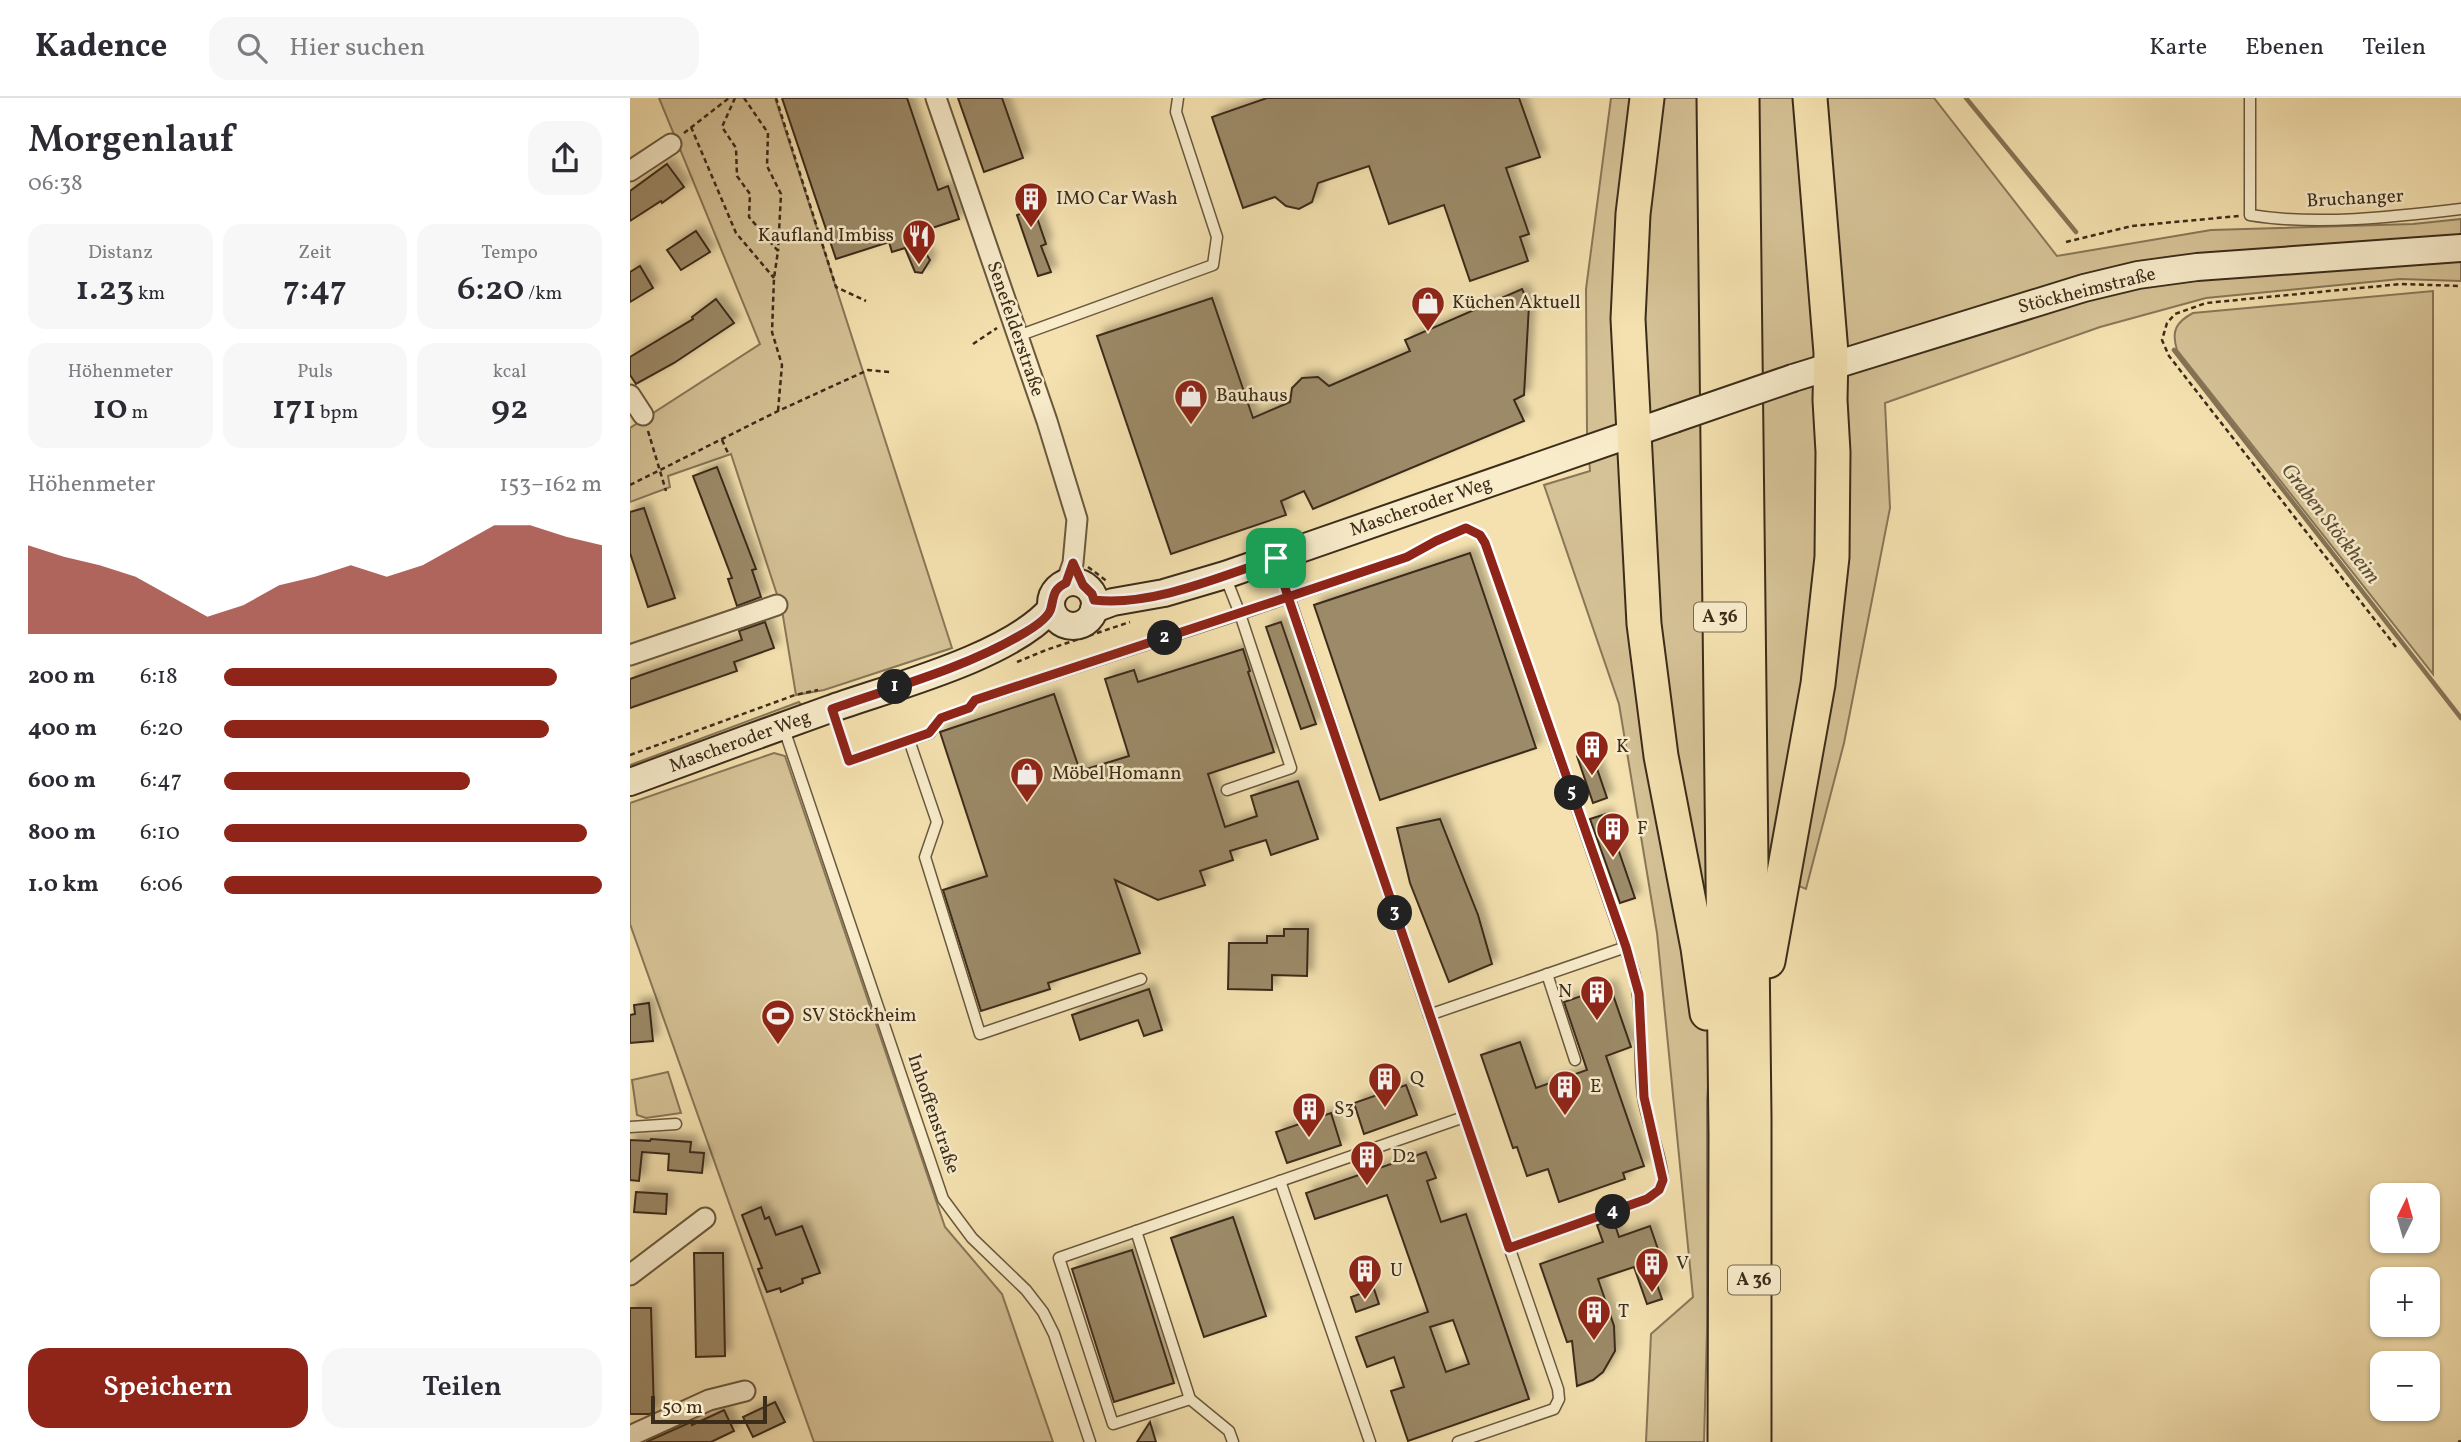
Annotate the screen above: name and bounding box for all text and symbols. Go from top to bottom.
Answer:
search box [209,17,699,80]
text: Kadence [35,25,167,71]
icon: search [233,29,271,67]
text: Hier suchen [289,30,425,66]
text: Karte [2149,31,2207,65]
text: Ebenen [2245,31,2324,65]
text: Teilen [2362,31,2426,65]
text: Morgenlauf [28,115,234,168]
button: share [528,121,602,195]
text: 06:38 [28,168,83,200]
building icon: IMO Car Wash [1012,180,1050,229]
street label: Bruchanger [2306,183,2404,215]
place label: IMO Car Wash [1056,186,1178,212]
restaurant icon: Kaufland Imbiss [900,217,938,266]
place label: Kaufland Imbiss [758,223,894,249]
text: Distanz [88,240,153,266]
text: Zeit [298,240,332,266]
text: Tempo [481,240,538,266]
street label: Senefelderstraße [980,258,1050,400]
street label: Stöckheimstraße [2015,261,2159,321]
text: 1.23 [75,266,134,314]
text: 7:47 [283,266,347,314]
text: 6:20 [457,266,524,314]
text: km [134,281,165,307]
text: /km [524,281,562,307]
shop icon: Küchen Aktuell [1409,284,1447,333]
place label: Küchen Aktuell [1452,290,1581,316]
text: Höhenmeter [68,359,173,385]
text: Puls [297,359,333,385]
text: kcal [493,359,527,385]
shop icon: Bauhaus [1172,377,1210,426]
place label: Bauhaus [1216,383,1288,409]
text: 10 [92,385,128,433]
text: 171 [272,385,316,433]
text: 92 [491,385,528,433]
text: m [128,400,148,426]
text: bpm [316,400,358,426]
water label: Graben Stöckheim [2274,458,2386,590]
text: Höhenmeter [28,469,155,501]
text: 153–162 m [499,469,602,501]
street label: Mascheroder Weg [1346,470,1496,544]
pin [1246,528,1306,588]
icon: arrive [1257,539,1295,577]
road number: A 36 [1694,602,1746,632]
pin: 2 [1148,620,1182,656]
text: 2 [1160,624,1169,650]
text: 200 m [28,661,95,693]
text: 6:18 [140,661,178,693]
pin: 1 [877,670,912,704]
text: 1 [891,673,898,699]
street label: Mascheroder Weg [666,704,814,780]
text: 400 m [28,713,97,745]
text: 6:20 [140,713,183,745]
building icon: K [1573,728,1611,777]
place label: K [1616,734,1629,760]
shop icon: Möbel Homann [1008,755,1046,804]
place label: Möbel Homann [1052,761,1182,787]
text: 600 m [28,765,96,797]
text: 6:47 [140,765,182,797]
pin: 5 [1555,776,1590,810]
text: 5 [1567,779,1576,805]
building icon: F [1594,810,1632,859]
place label: F [1637,816,1648,842]
text: 800 m [28,817,96,849]
text: 6:10 [140,817,180,849]
text: 1.0 km [28,869,99,901]
text: 6:06 [140,869,183,901]
pin: 3 [1378,896,1412,930]
text: 3 [1390,899,1399,925]
building icon: N [1578,973,1616,1022]
place label: N [1558,979,1572,1005]
sports icon: SV Stöckheim [759,997,797,1046]
place label: SV Stöckheim [802,1003,917,1029]
street label: Inhoffenstraße [900,1051,966,1177]
building icon: Q [1366,1060,1404,1109]
place label: Q [1410,1066,1425,1092]
building icon: E [1546,1068,1584,1117]
place label: E [1590,1074,1601,1100]
building icon: S3 [1290,1090,1328,1139]
place label: S3 [1334,1096,1354,1122]
building icon: D2 [1348,1138,1386,1187]
place label: D2 [1392,1144,1416,1170]
north arrow [2370,1183,2440,1253]
map controls [2370,1183,2440,1421]
pin: 4 [1595,1194,1630,1230]
text: 4 [1607,1198,1618,1224]
building icon: V [1633,1245,1671,1294]
place label: V [1676,1251,1689,1277]
building icon: U [1346,1252,1384,1301]
place label: U [1390,1258,1403,1284]
road number: A 36 [1728,1266,1780,1294]
button: + [2370,1267,2440,1337]
building icon: T [1575,1293,1613,1342]
place label: T [1618,1299,1629,1325]
button: Speichern [28,1348,308,1428]
button: Teilen [322,1348,602,1428]
button: − [2370,1351,2440,1421]
scale bar [651,1393,766,1425]
text: 50 m [662,1395,703,1421]

